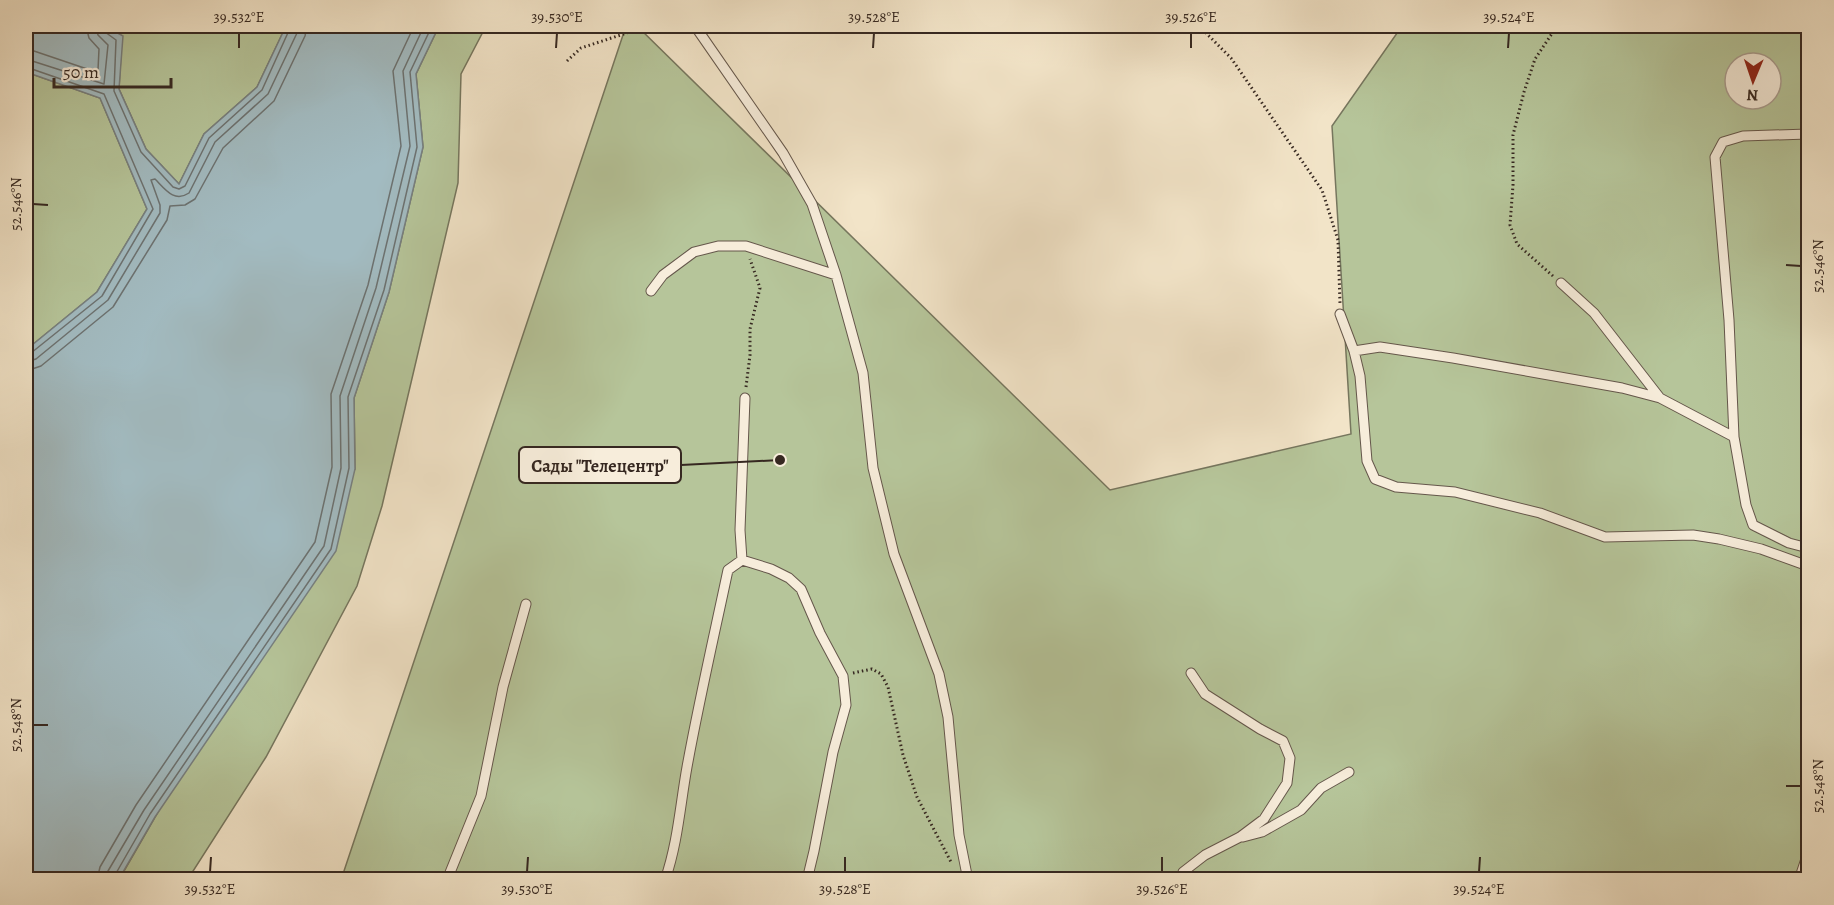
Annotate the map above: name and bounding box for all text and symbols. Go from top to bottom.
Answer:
text: 39.532°E [214,7,264,27]
text: 39.530°E [531,7,583,27]
text: 39.528°E [848,7,900,27]
text: 39.526°E [1165,7,1217,27]
text: 39.524°E [1483,7,1535,27]
scale bar [54,51,171,89]
north arrow [1723,51,1783,111]
text: 50 m [63,60,99,84]
text: N [1746,84,1759,106]
text: 52.546°N [6,177,26,231]
text: 52.546°N [1808,239,1828,293]
callout: Сады "Телецентр" [519,447,681,483]
text: Сады "Телецентр" [531,454,669,478]
text: 52.548°N [6,698,26,752]
text: 52.548°N [1808,759,1828,813]
text: 39.532°E [185,879,235,899]
text: 39.530°E [501,879,553,899]
text: 39.528°E [819,879,871,899]
text: 39.526°E [1136,879,1188,899]
text: 39.524°E [1453,879,1505,899]

